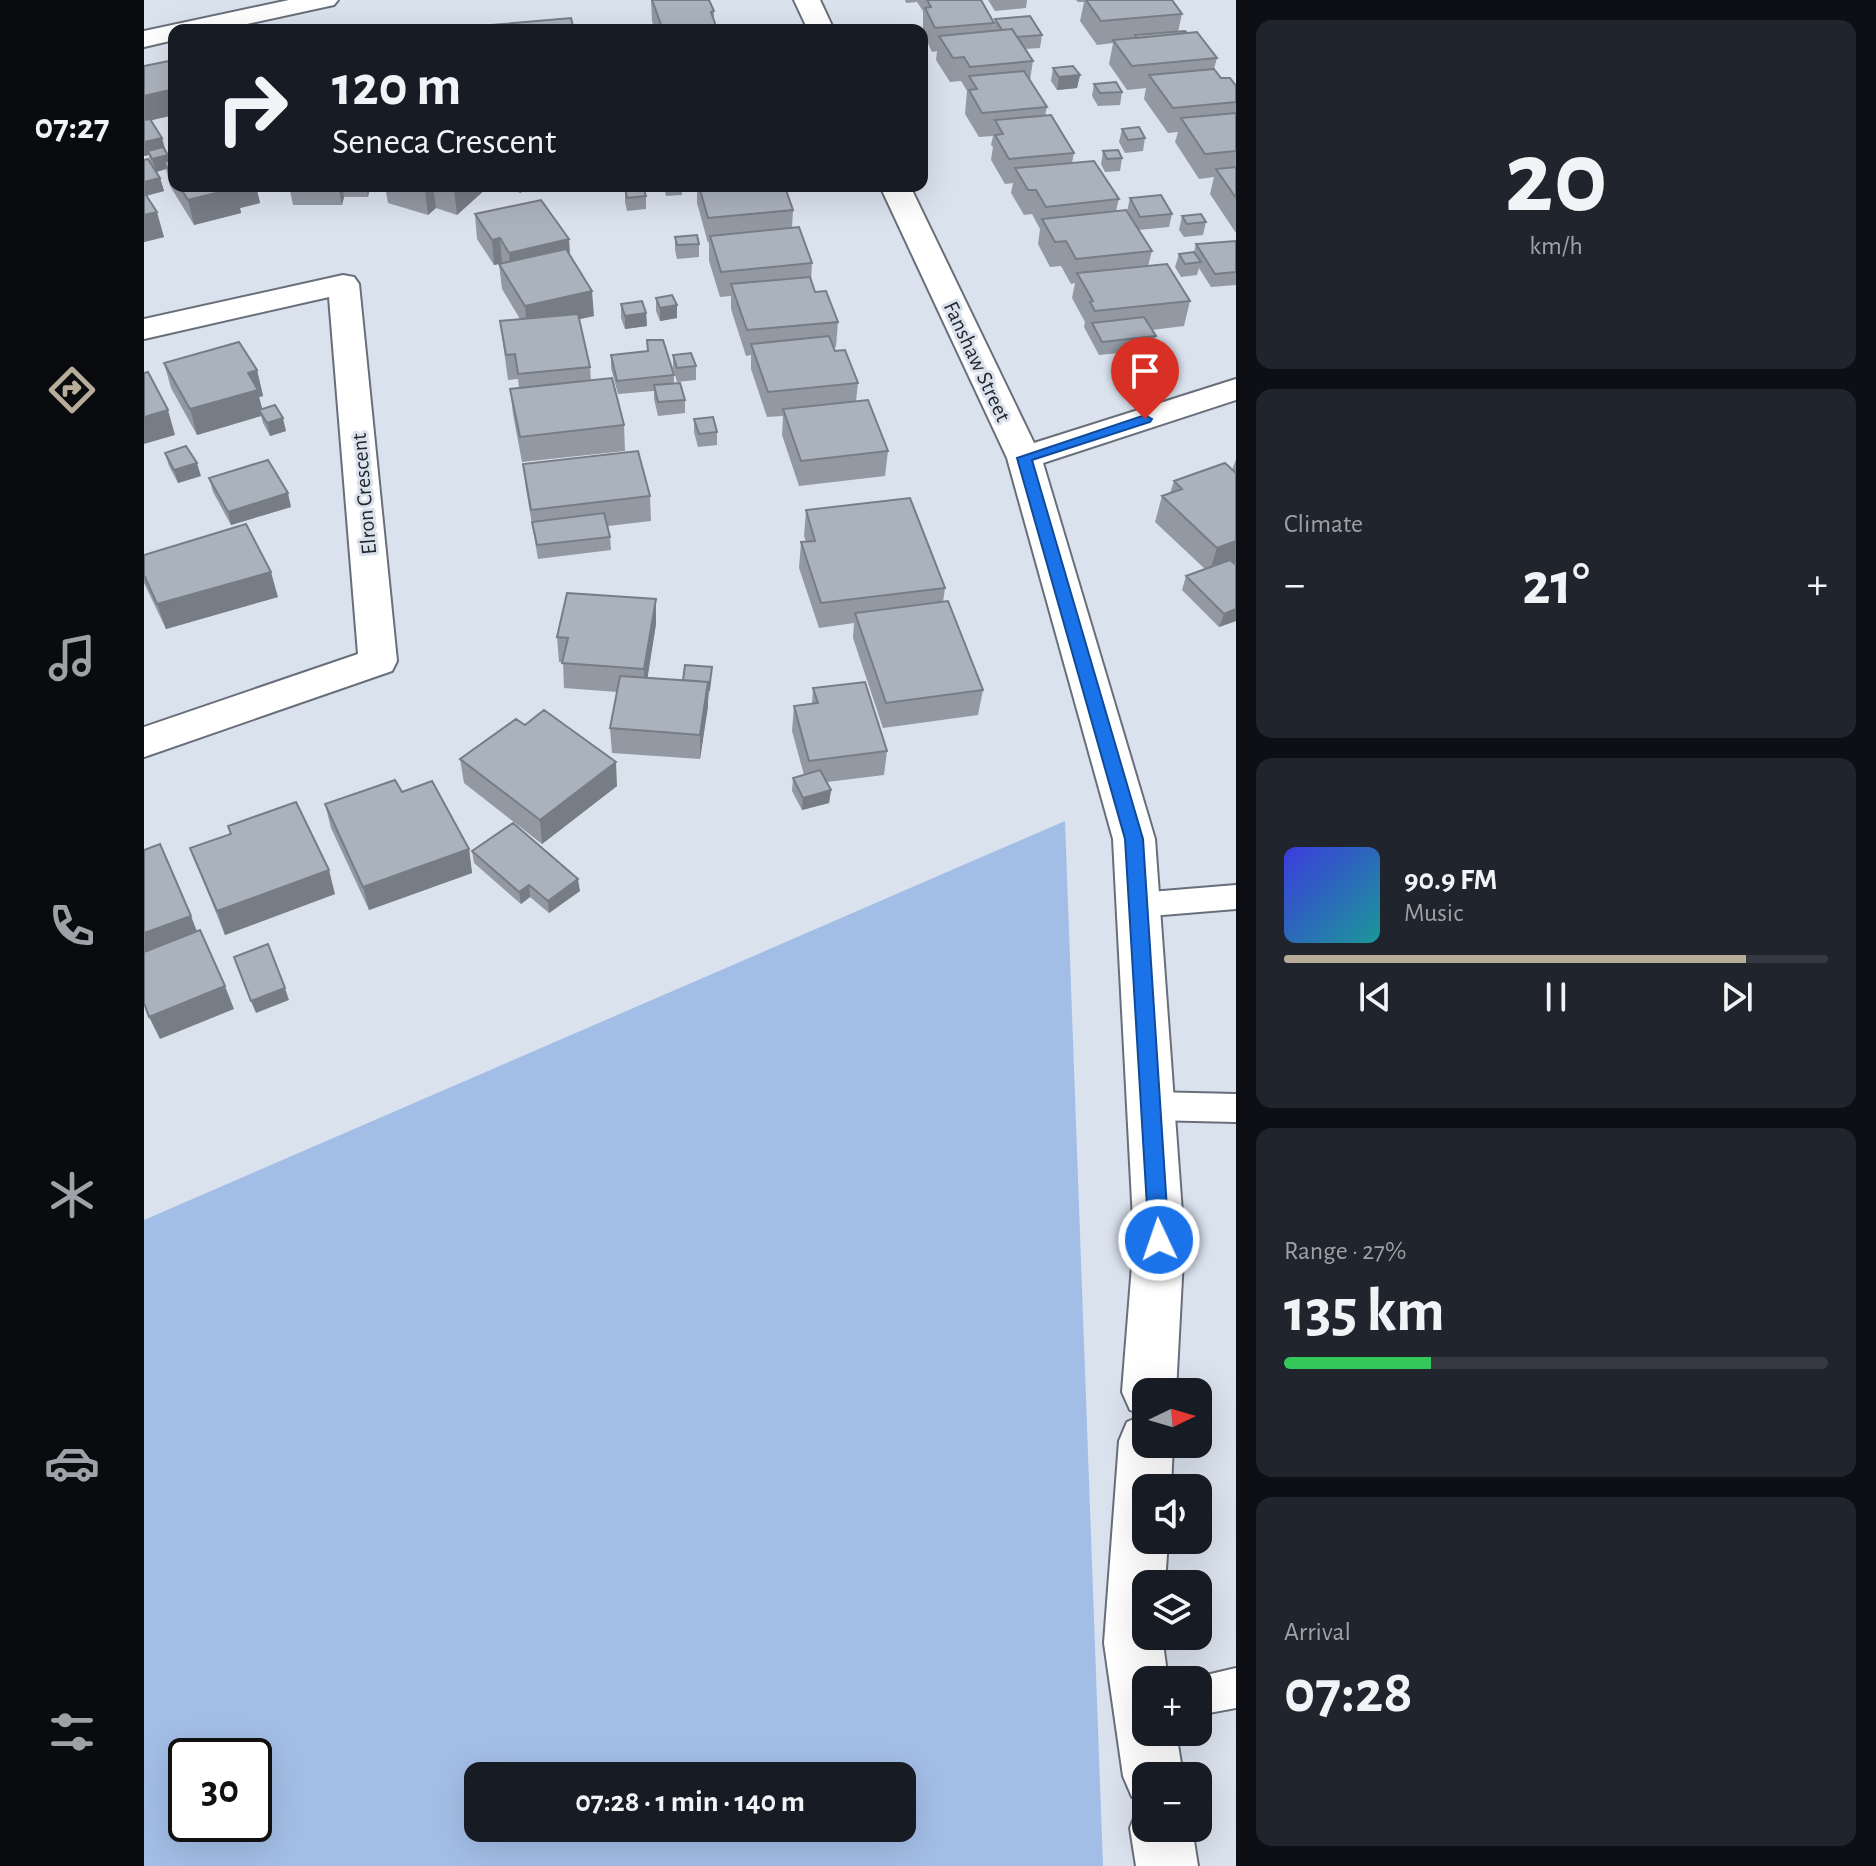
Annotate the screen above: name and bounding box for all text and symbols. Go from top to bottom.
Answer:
icon: right [200,56,304,160]
text: 120 m [332,59,461,115]
text: 07:27 [34,109,110,145]
text: Seneca Crescent [332,124,556,160]
text: 20 [1504,127,1608,231]
text: km/h [1529,233,1583,259]
street label: Fanshaw Street [940,298,1015,425]
pin [1111,337,1179,419]
icon: arrive [1123,349,1167,393]
icon: directions [44,362,100,418]
street label: Elron Crescent [348,432,380,556]
text: Climate [1284,511,1363,537]
text: 21° [1522,555,1590,615]
text: − [1284,563,1305,607]
text: + [1807,563,1828,607]
icon: music [44,630,100,686]
text: 90.9 FM [1404,865,1497,895]
icon: phone [44,898,100,954]
text: Music [1404,900,1463,926]
icon: previous [1353,975,1397,1019]
icon: pause [1534,975,1578,1019]
icon: next [1715,975,1759,1019]
icon: climate [44,1167,100,1223]
position arrow [1117,1198,1201,1282]
text: Range · 27% [1284,1238,1406,1264]
text: 135 km [1284,1282,1445,1342]
north arrow [1132,1378,1212,1458]
map controls [1132,1378,1212,1842]
icon: car [44,1435,100,1491]
button: sound [1132,1474,1212,1554]
button: layers [1132,1570,1212,1650]
text: Arrival [1284,1619,1351,1645]
text: 07:28 [1284,1663,1413,1723]
button: + [1132,1666,1212,1746]
icon: filters [44,1704,100,1760]
speed limit sign: 30 [168,1738,272,1842]
button: − [1132,1762,1212,1842]
text: 07:28 · 1 min · 140 m [575,1787,805,1817]

